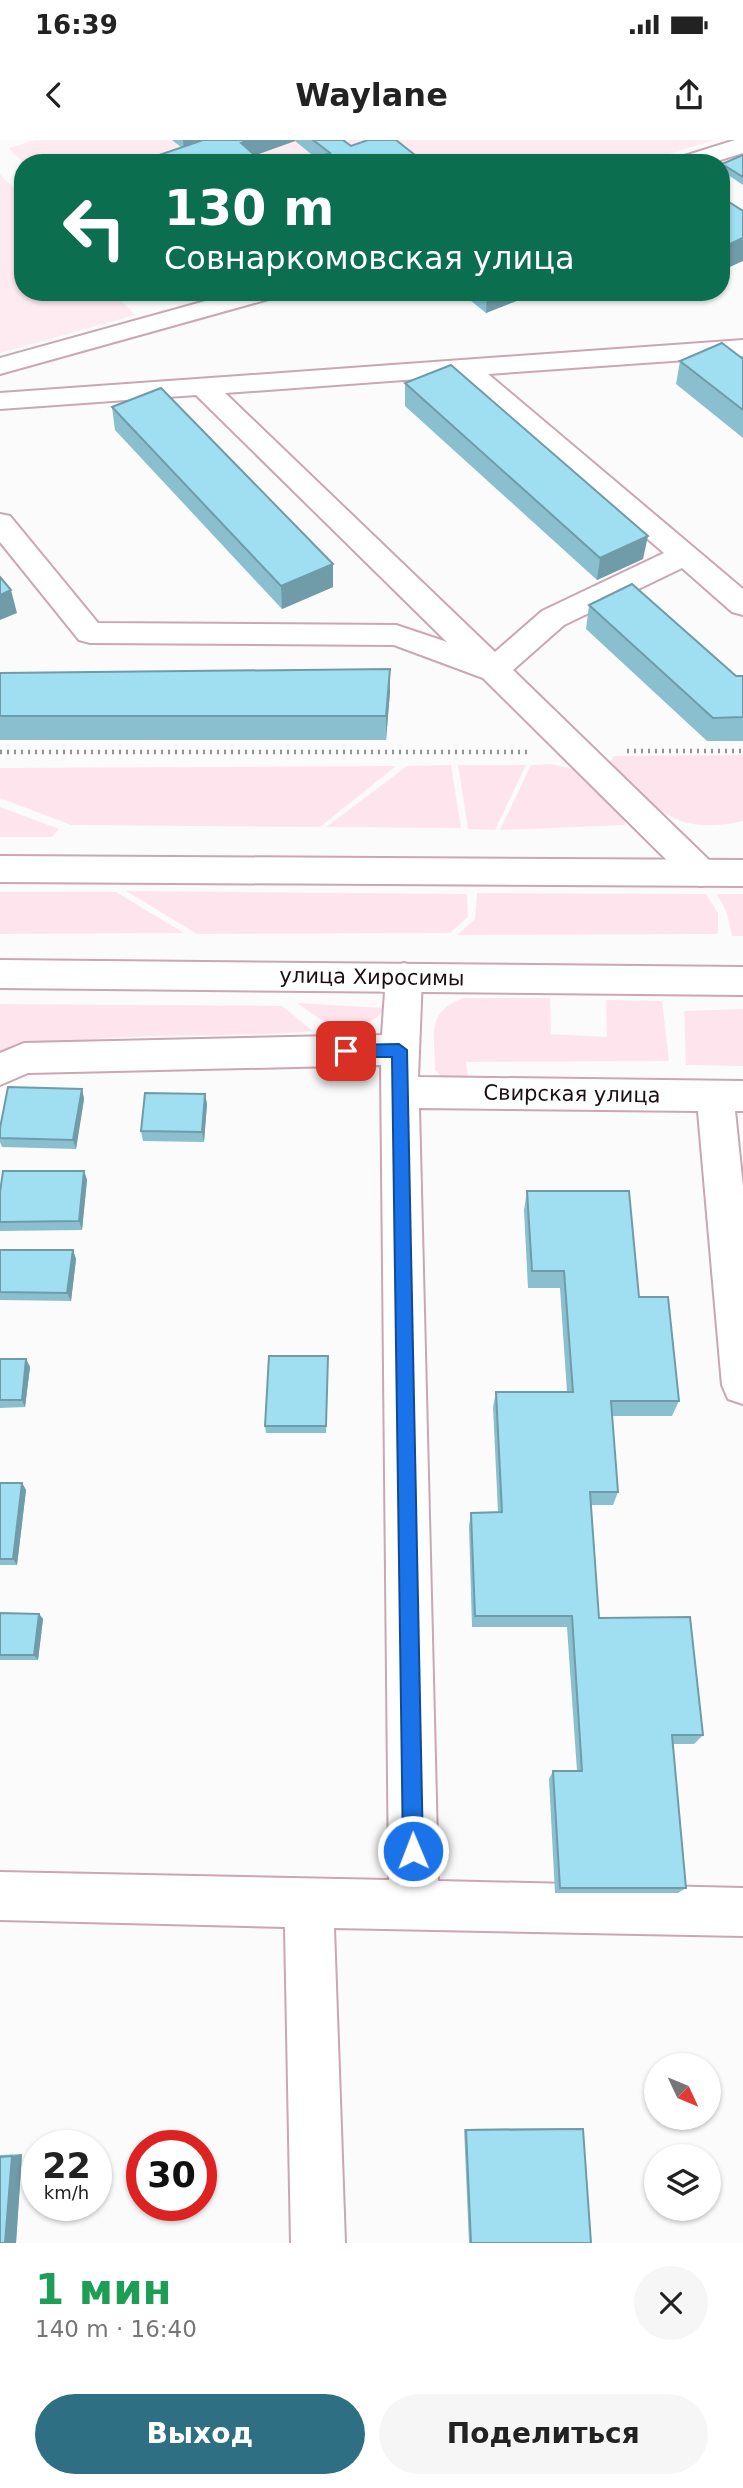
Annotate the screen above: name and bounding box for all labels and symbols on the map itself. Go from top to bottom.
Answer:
street label: улица Хиросимы [279,963,465,991]
pin [316,1021,376,1081]
street label: Свирская улица [483,1080,661,1108]
position arrow [376,1814,450,1888]
north arrow [644,2053,721,2130]
speed limit sign: 30 [126,2130,217,2221]

